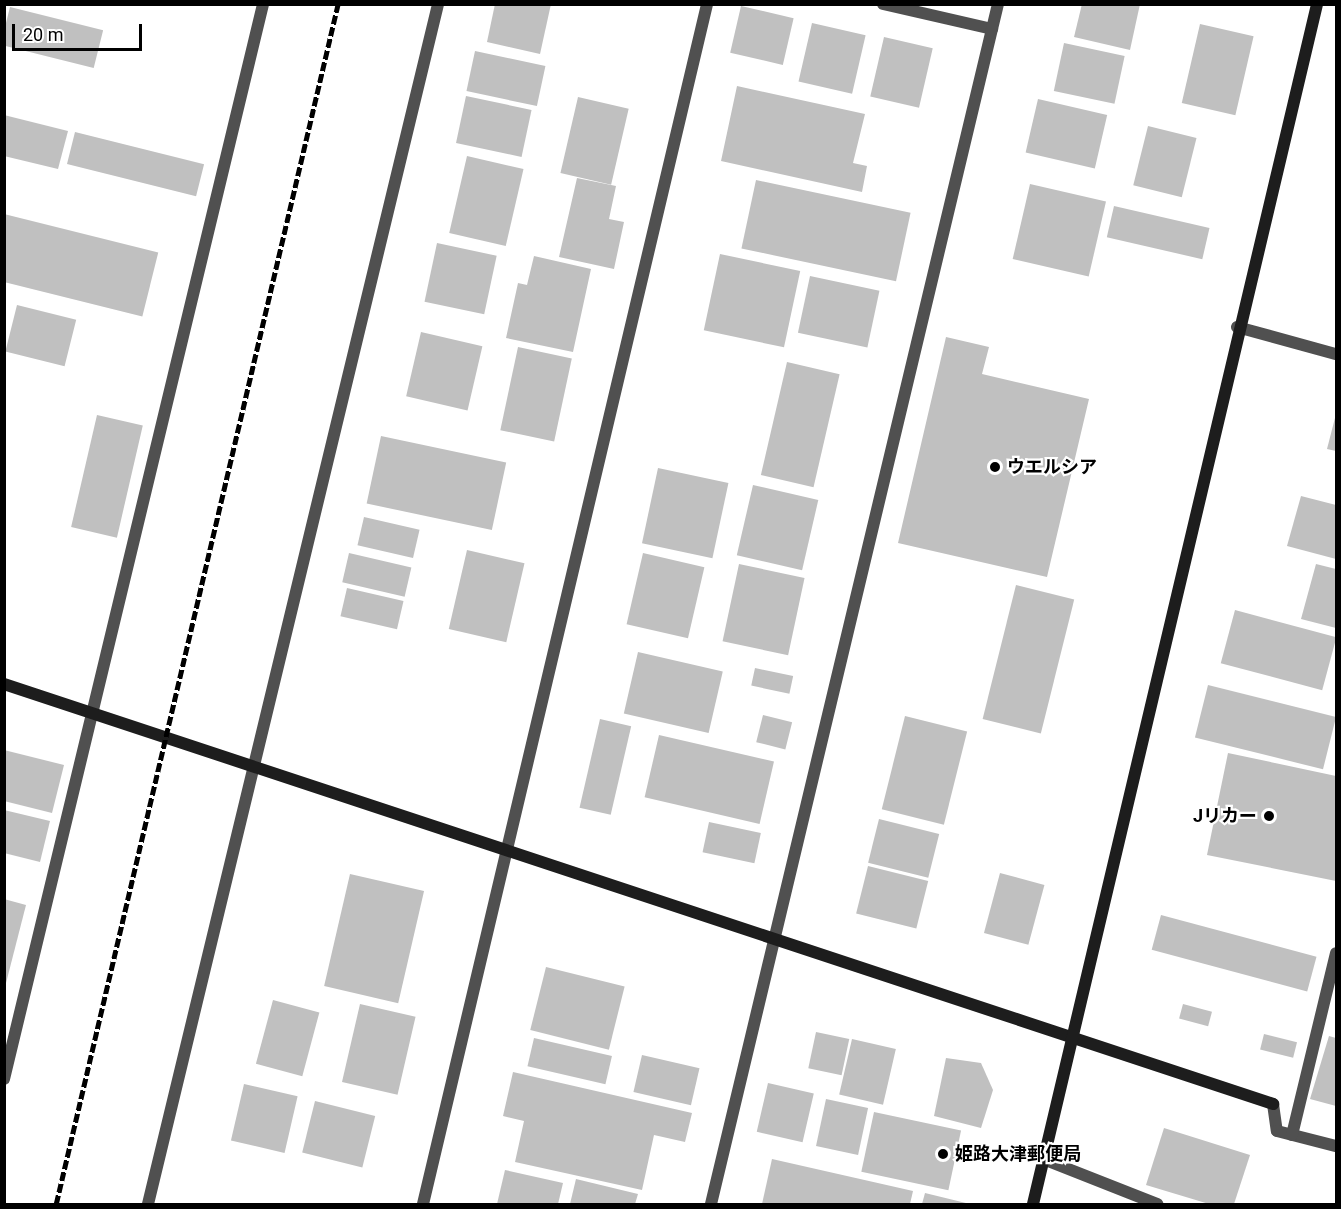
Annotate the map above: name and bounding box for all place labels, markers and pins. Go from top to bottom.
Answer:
place label: ウエルシア [1007,456,1097,478]
marker: ウエルシア [988,460,1002,474]
place label: Jリカー [1193,805,1257,827]
marker: Jリカー [1262,809,1276,823]
place label: 姫路大津郵便局 [955,1143,1081,1165]
marker: 姫路大津郵便局 [936,1147,950,1161]

